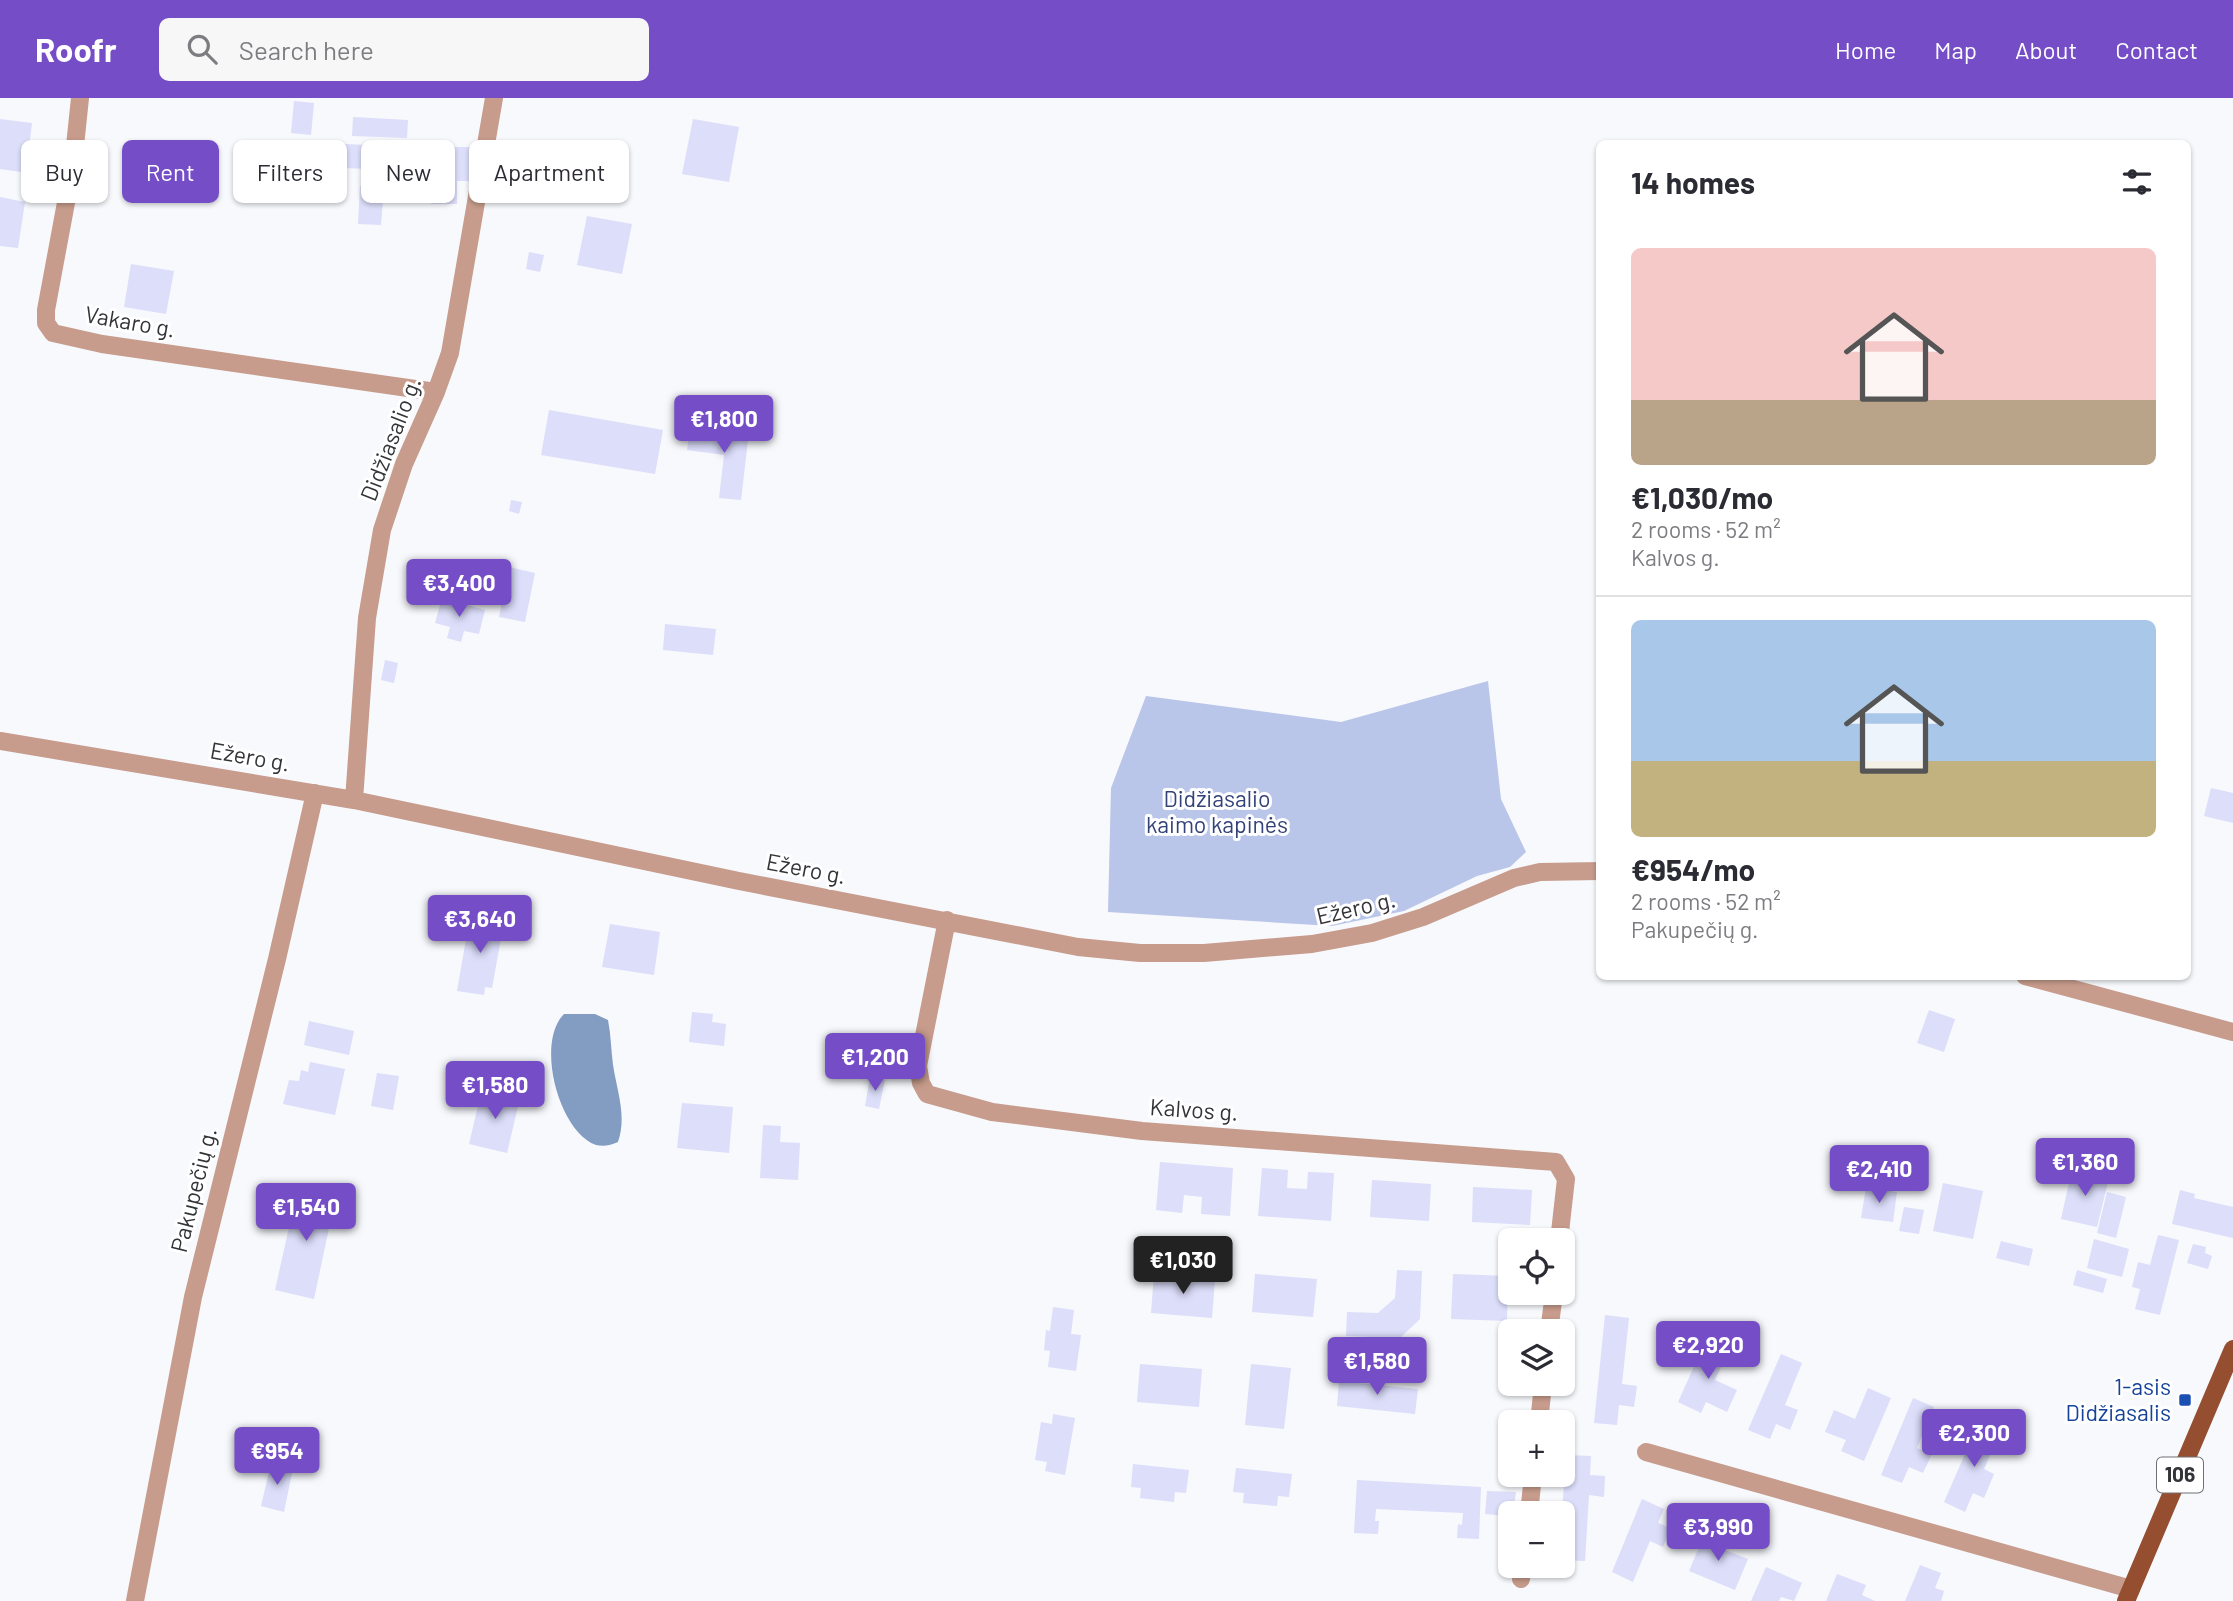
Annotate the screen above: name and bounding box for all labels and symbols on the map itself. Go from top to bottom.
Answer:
street label: Vakaro g. [83,299,178,343]
street label: Didžiasalio g. [354,373,426,504]
pin: €1,800 [667,396,781,455]
pin: €3,400 [402,560,516,619]
street label: Ežero g. [208,735,292,777]
park label: Didžiasalio kaimo kapinės [1146,784,1288,838]
street label: Ežero g. [764,847,848,889]
street label: Ežero g. [1313,884,1398,930]
pin: €3,640 [423,896,537,955]
pin: €1,200 [818,1034,932,1093]
pin: €1,580 [438,1062,552,1121]
street label: Kalvos g. [1149,1092,1239,1126]
street label: Pakupečių g. [164,1125,222,1255]
pin: €1,360 [2028,1138,2142,1198]
pin: €2,410 [1822,1146,1936,1205]
pin: €1,540 [249,1184,363,1243]
pin: €1,030 [1126,1236,1240,1296]
pin: €2,920 [1651,1322,1765,1381]
pin: €1,580 [1320,1338,1434,1397]
place label: 1-asis Didžiasalis [2065,1372,2171,1426]
marker: 1-asis Didžiasalis [2177,1392,2193,1408]
pin: €2,300 [1917,1410,2031,1469]
pin: €954 [236,1428,318,1487]
road number: 106 [2157,1458,2203,1492]
pin: €3,990 [1661,1504,1775,1563]

